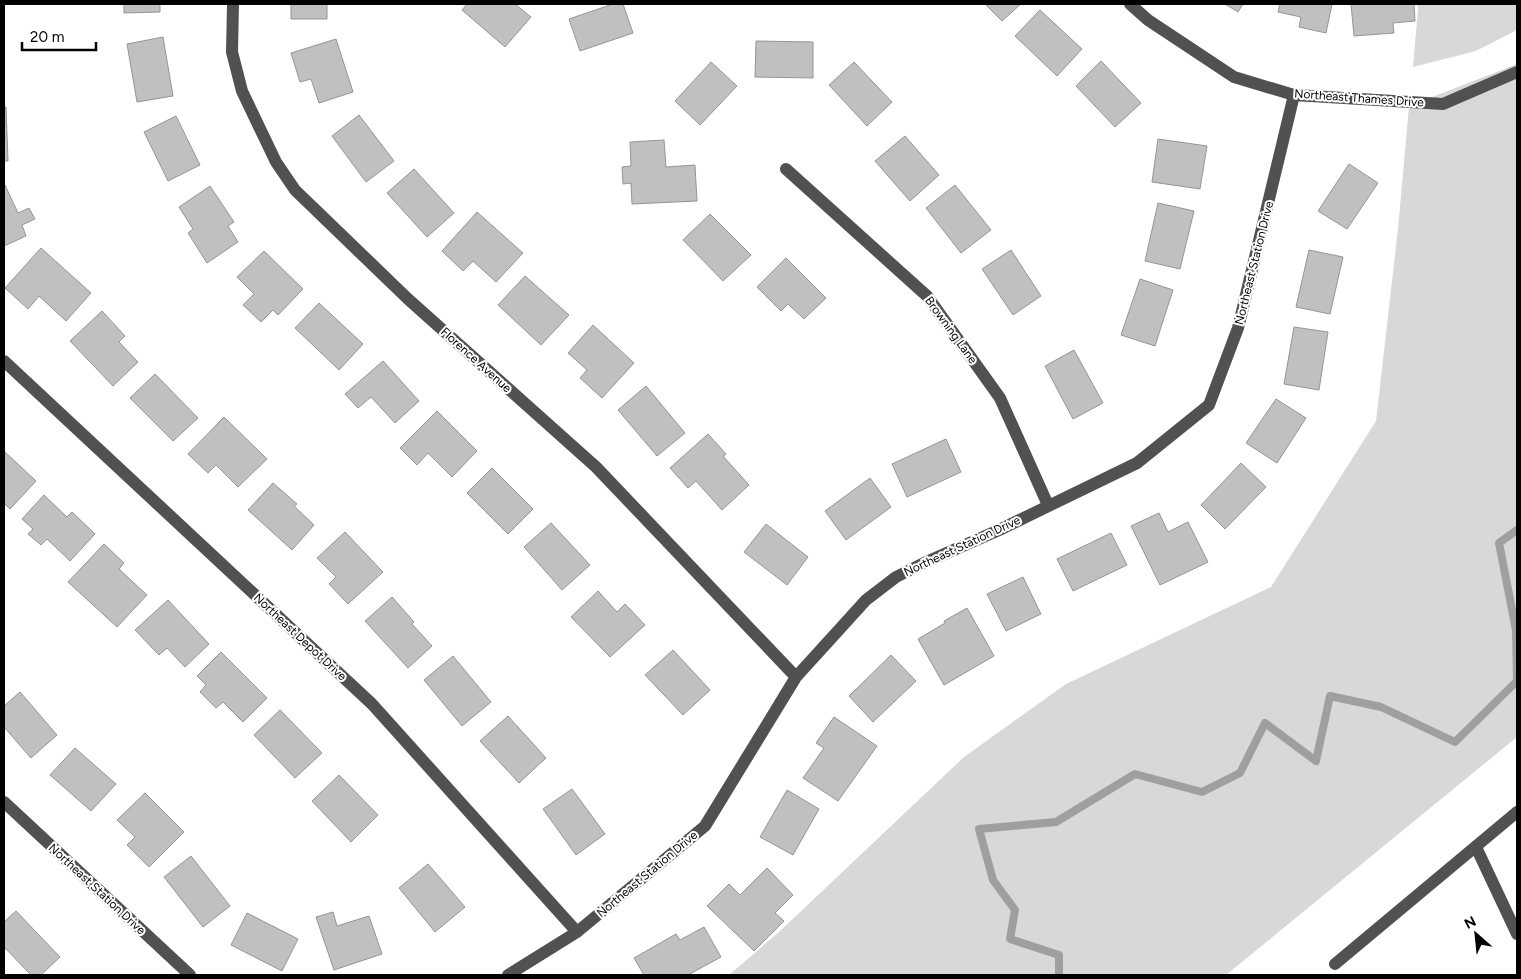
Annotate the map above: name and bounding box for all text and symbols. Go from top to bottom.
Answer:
scale bar [22,20,96,52]
text: 20 m [30,28,64,46]
street label: Northeast Thames Drive [1294,86,1425,110]
street label: Northeast Station Drive [1232,199,1276,326]
street label: Browning Lane [922,294,980,367]
street label: Florence Avenue [438,325,514,396]
street label: Northeast Station Drive [901,513,1023,579]
street label: Northeast Depot Drive [251,590,349,684]
street label: Northeast Station Drive [594,828,700,920]
street label: Northeast Station Drive [46,841,149,938]
north arrow [1451,909,1501,959]
text: N [1462,913,1479,933]

